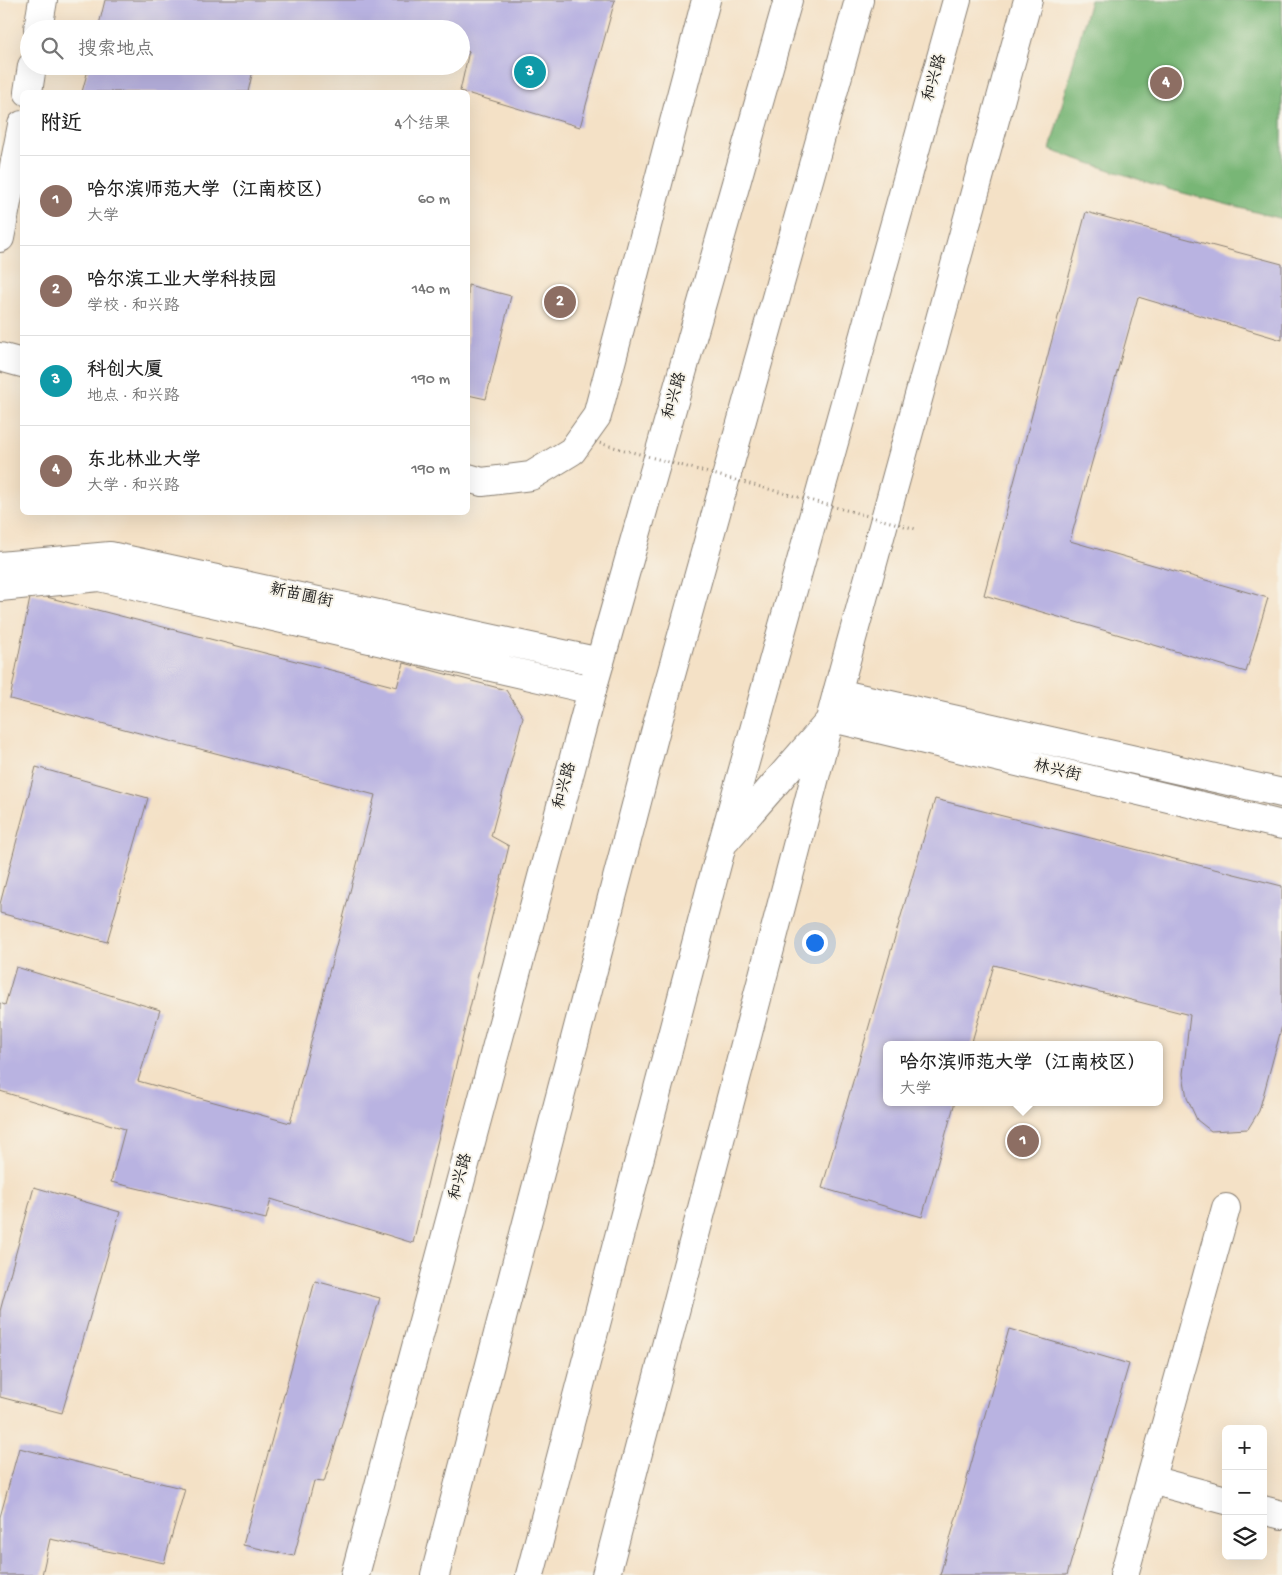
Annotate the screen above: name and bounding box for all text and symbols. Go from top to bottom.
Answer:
search box [20,20,470,75]
icon: search [38,34,66,62]
text: 搜索地点 [78,39,154,62]
street label: 和兴路 [918,52,952,104]
pin: 3 [514,53,546,91]
pin: 4 [1150,64,1182,102]
text: 附近 [40,113,82,138]
text: 4个结果 [394,116,450,135]
text: 哈尔滨师范大学（江南校区） [87,180,334,203]
text: 1 [53,191,59,210]
text: 60 m [418,191,450,210]
text: 大学 [87,208,119,227]
text: 哈尔滨工业大学科技园 [87,270,277,293]
text: 2 [52,281,60,300]
text: 140 m [412,281,450,300]
pin: 2 [544,283,576,321]
text: 学校 · 和兴路 [87,298,180,317]
text: 科创大厦 [87,360,163,383]
street label: 和兴路 [658,370,692,422]
text: 3 [52,371,60,390]
text: 190 m [411,371,450,390]
text: 地点 · 和兴路 [87,388,180,407]
text: 东北林业大学 [87,450,201,473]
text: 4 [52,461,60,480]
text: 190 m [411,461,450,480]
text: 大学 · 和兴路 [87,478,180,497]
street label: 新苗圃街 [268,580,334,613]
street label: 林兴街 [1031,755,1083,787]
street label: 和兴路 [549,760,581,812]
your location [802,930,828,956]
popup [883,1041,1163,1106]
text: 哈尔滨师范大学（江南校区） [899,1053,1147,1076]
text: 大学 [899,1081,932,1100]
pin: 1 [1007,1122,1039,1160]
street label: 和兴路 [445,1151,477,1203]
map controls [1222,1425,1267,1560]
button: + [1222,1425,1267,1470]
button: − [1222,1470,1267,1515]
button: layers [1222,1515,1267,1560]

